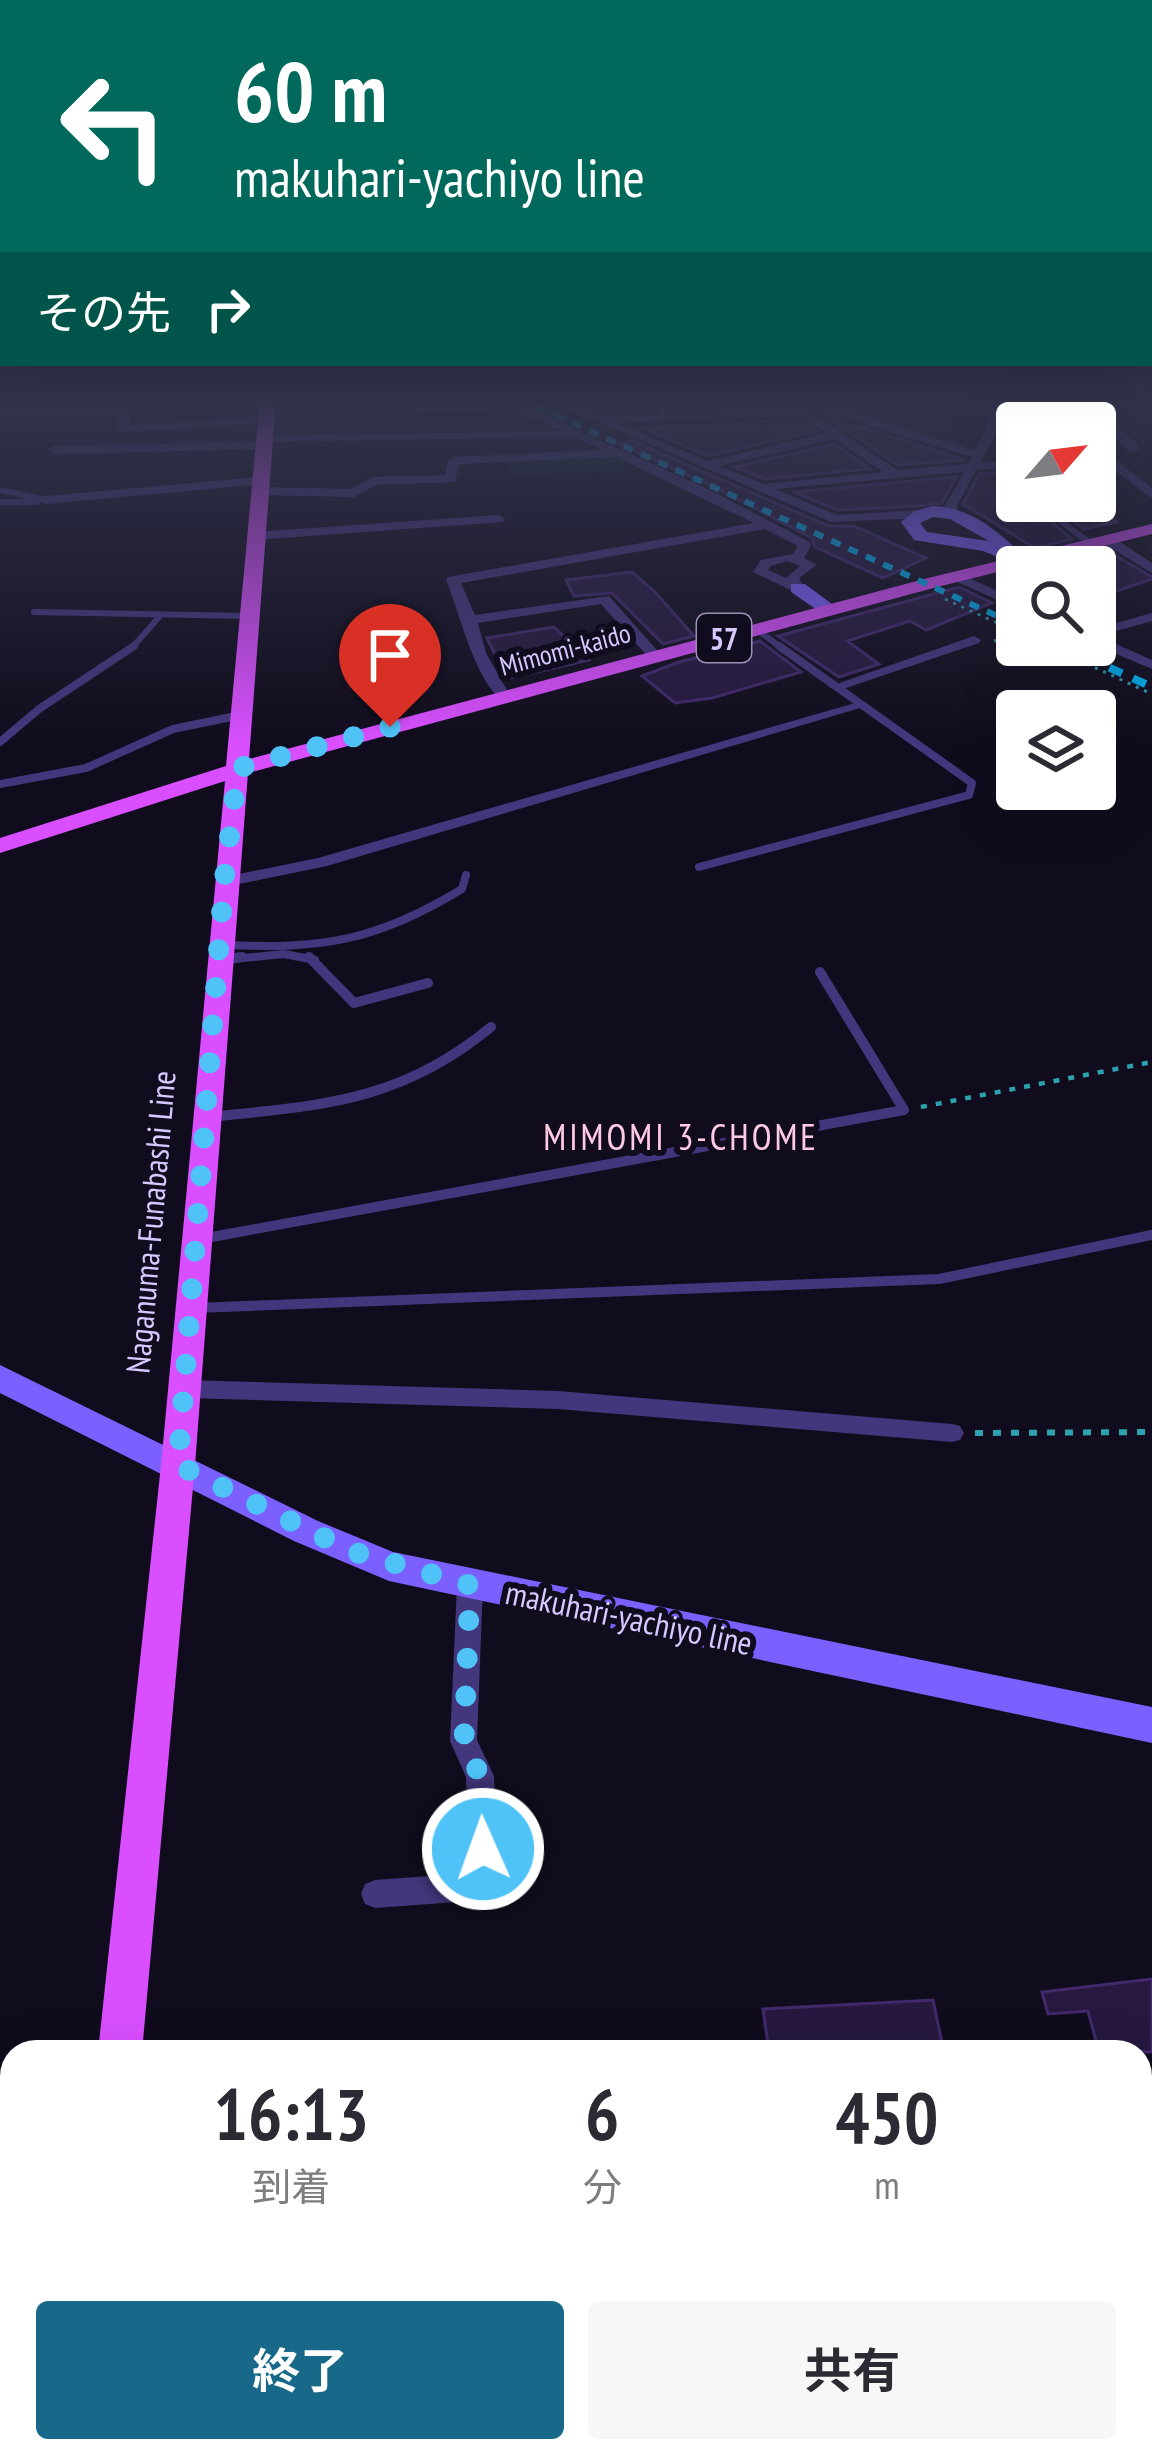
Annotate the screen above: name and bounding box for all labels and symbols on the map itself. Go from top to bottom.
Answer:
north arrow [996,402,1116,522]
pin [339,604,441,727]
road number: 57 [697,614,751,662]
street label: Mimomi-kaido [496,615,634,683]
street label: Naganuma-Funabashi Line [115,1069,185,1375]
district label: MIMOMI 3-CHOME [543,1113,819,1160]
street label: makuhari-yachiyo line [502,1570,756,1664]
position arrow [420,1786,546,1912]

